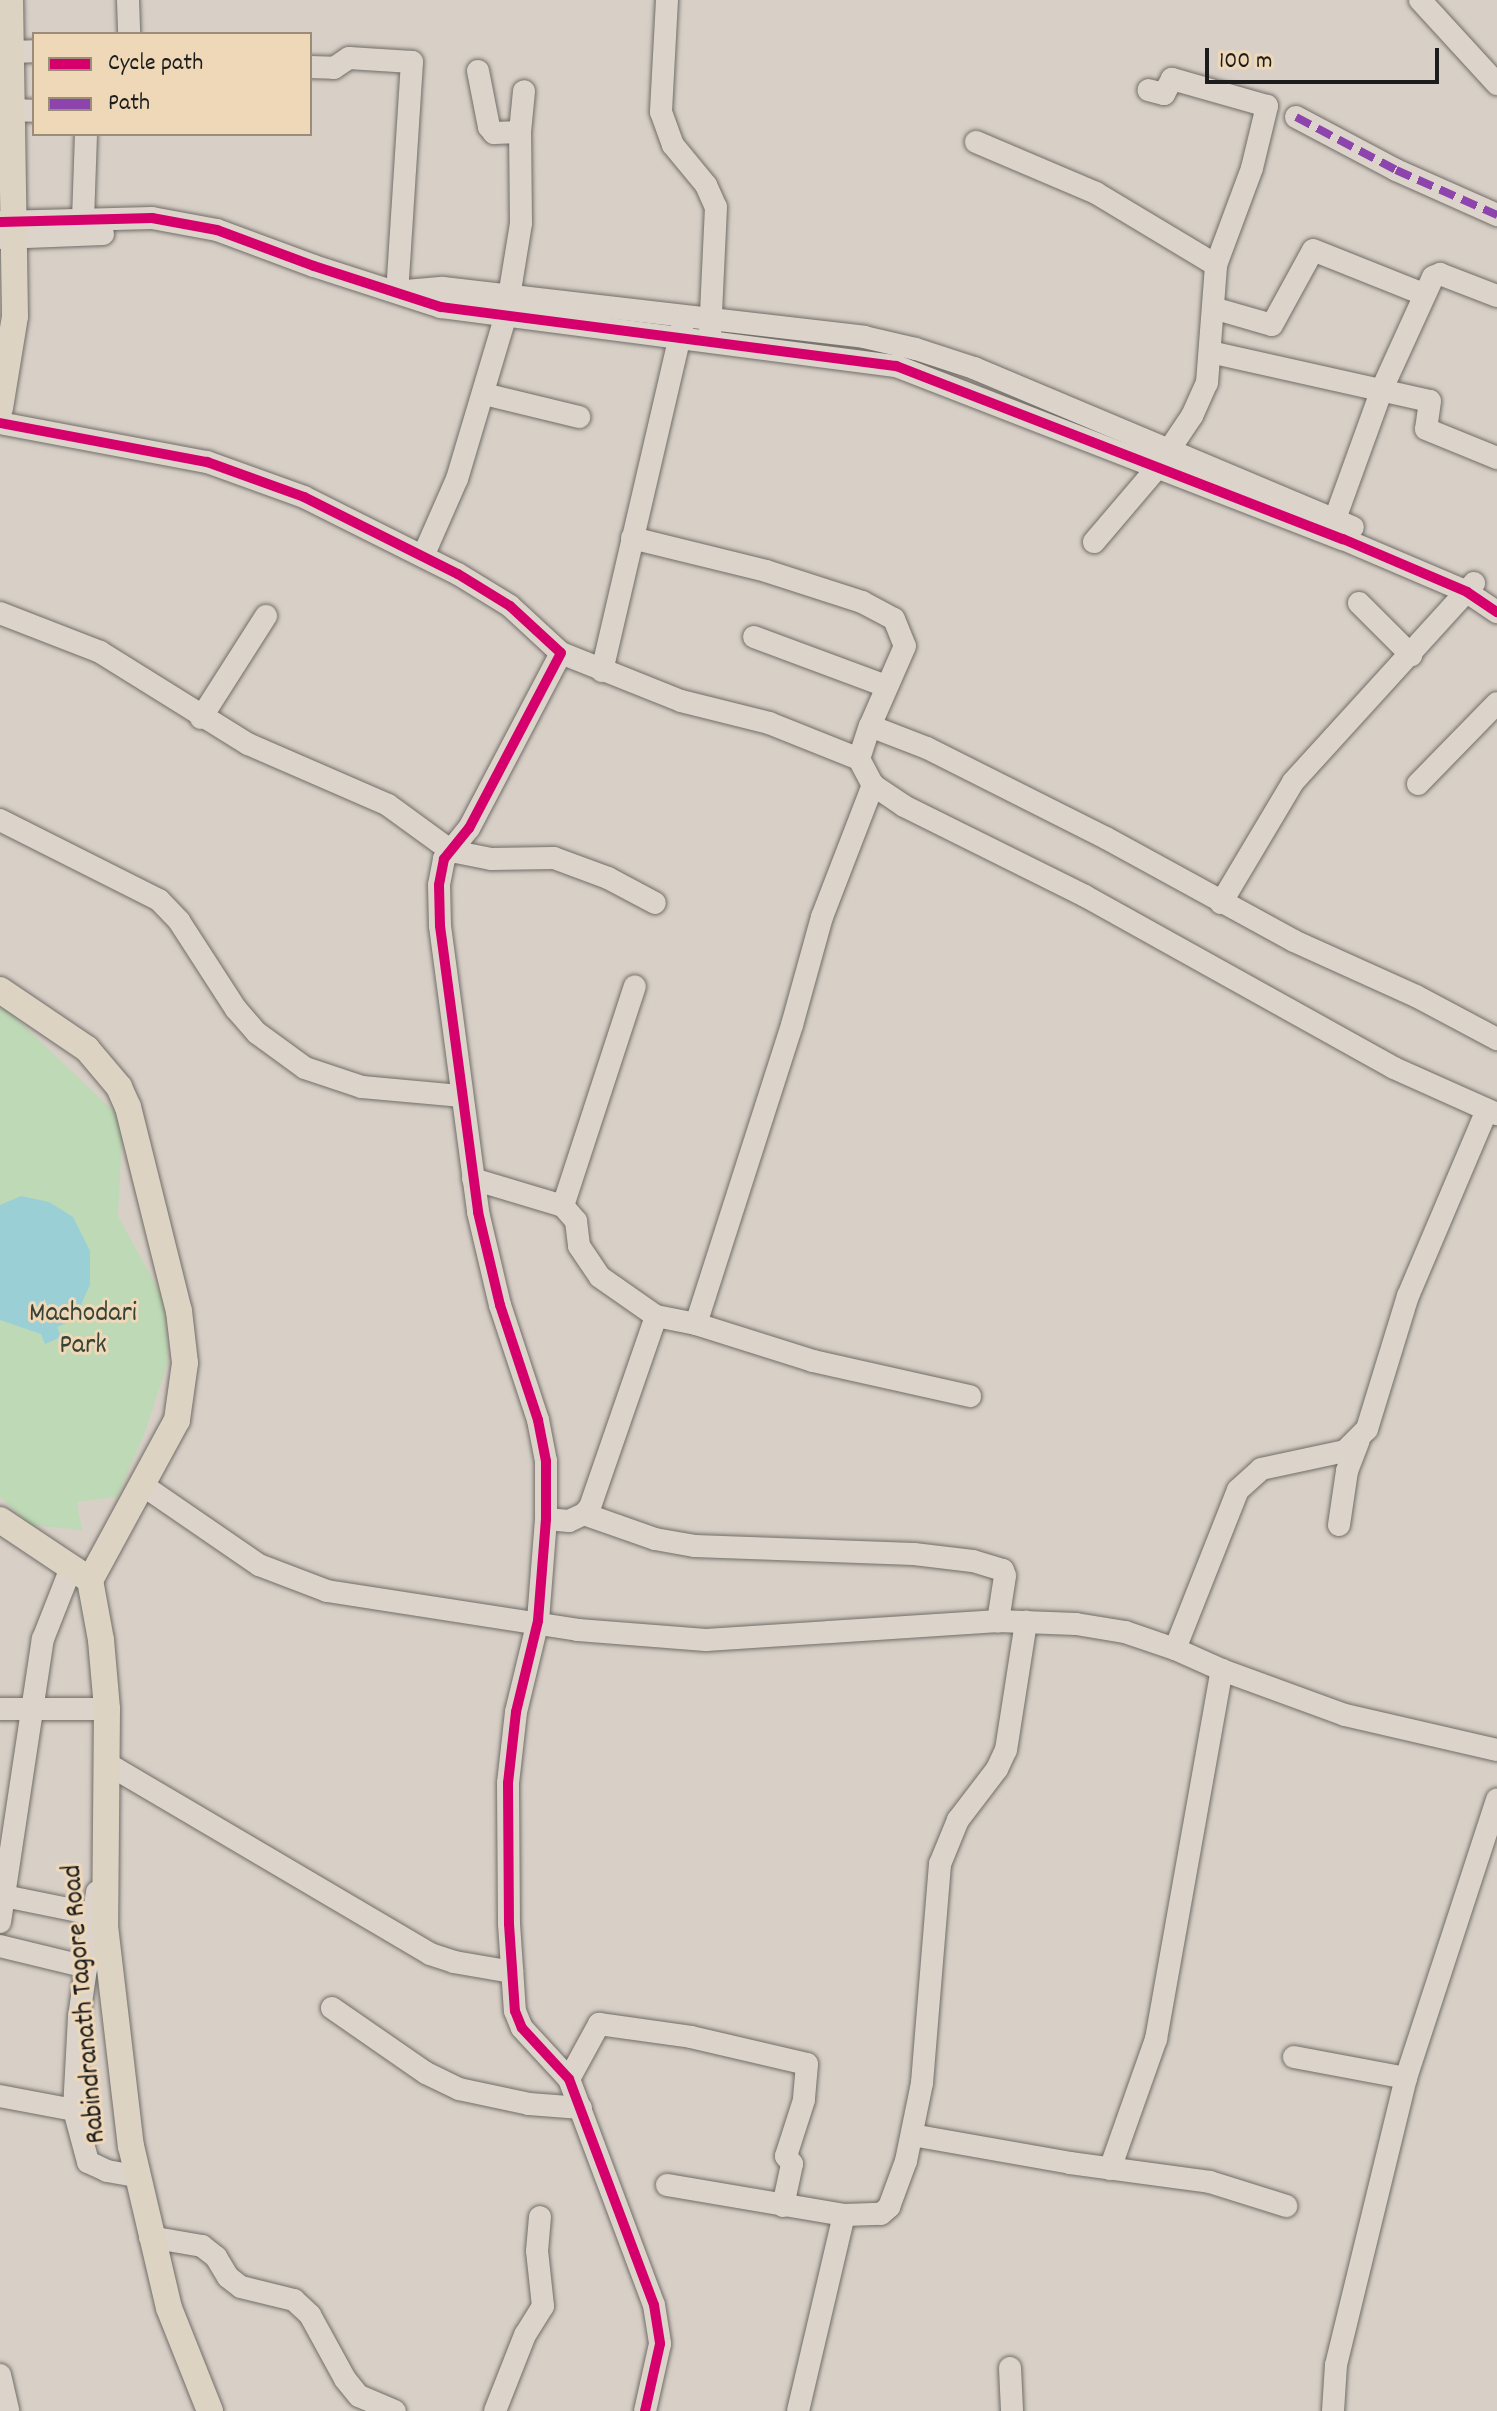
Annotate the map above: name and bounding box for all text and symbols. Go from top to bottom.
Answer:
legend [32,32,312,136]
scale bar [1209,32,1443,82]
text: 100 m [1219,45,1272,79]
text: Cycle path [108,47,203,81]
text: Path [108,87,150,121]
park label: Machodari Park [29,1298,137,1364]
street label: Rabindranath Tagore Road [57,1863,115,2145]

